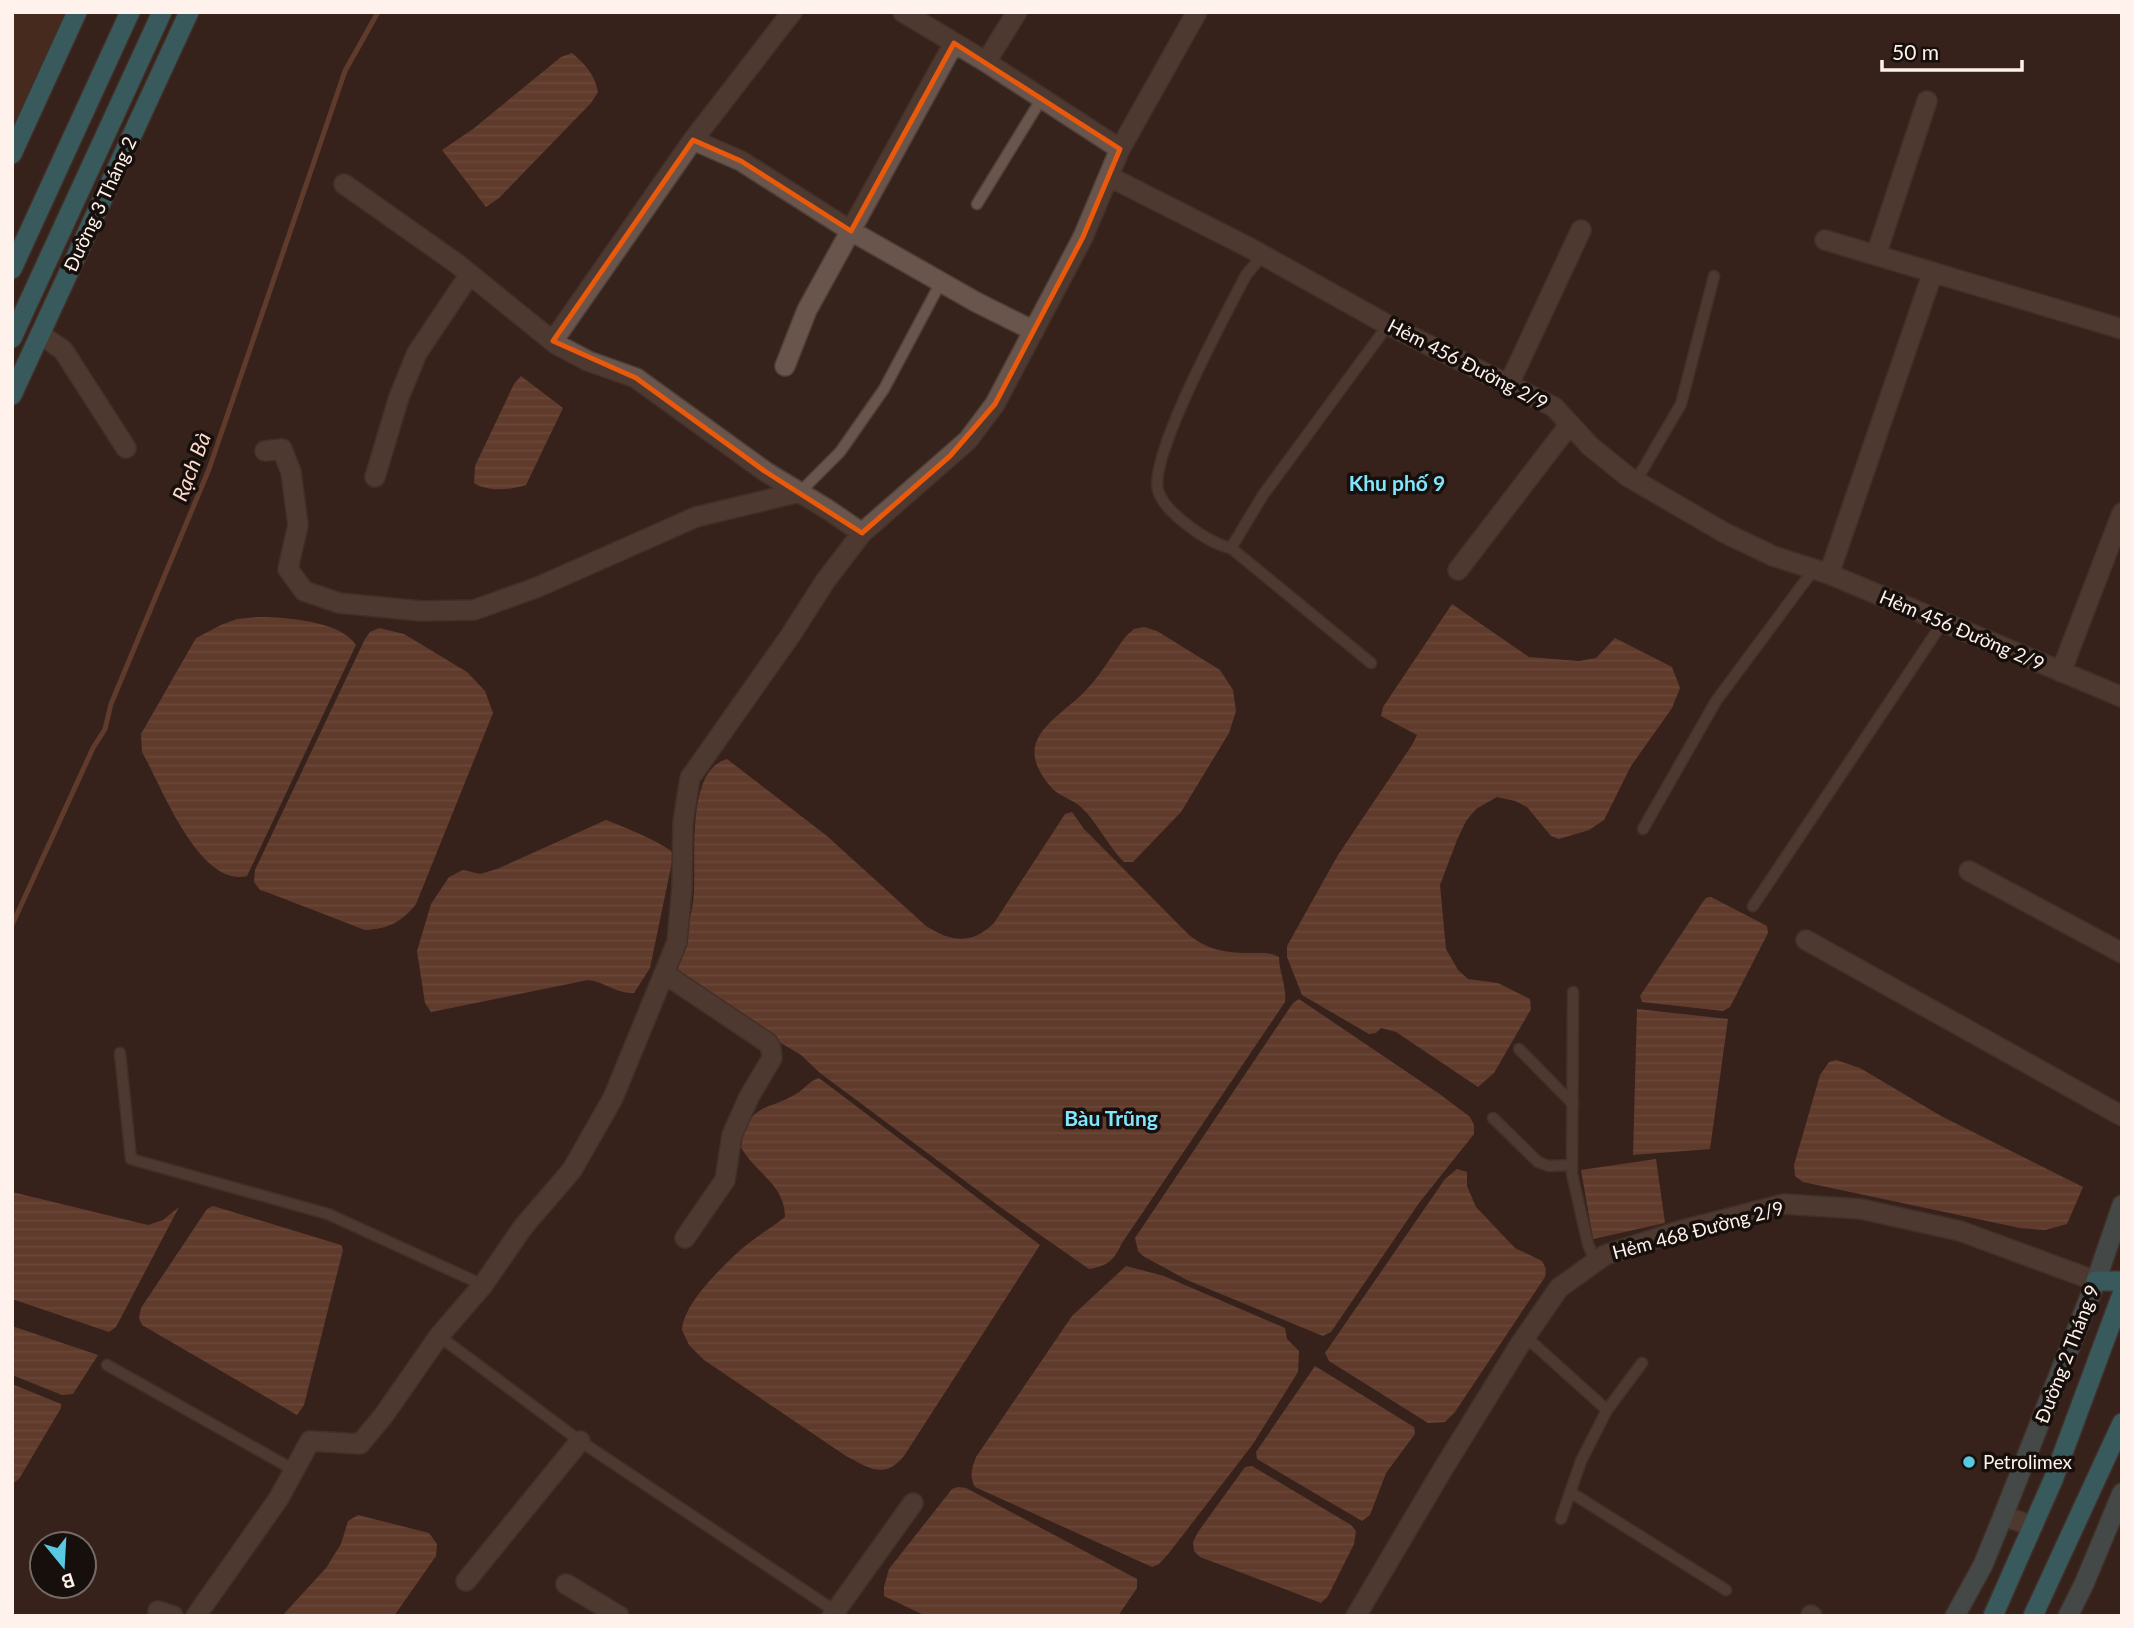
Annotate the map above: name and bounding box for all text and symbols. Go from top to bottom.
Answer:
scale bar [1882,28,2022,72]
text: 50 m [1892,39,1939,64]
street label: Đường 3 Tháng 2 [58,133,141,275]
street label: Hẻm 456 Đường 2/9 [1384,313,1552,414]
water label: Rạch Bà [166,429,215,504]
district label: Khu phố 9 [1349,470,1445,495]
street label: Hẻm 456 Đường 2/9 [1876,584,2048,675]
district label: Bàu Trũng [1064,1105,1158,1130]
street label: Hẻm 468 Đường 2/9 [1610,1196,1786,1263]
street label: Đường 2 Tháng 9 [2030,1281,2103,1426]
place label: Petrolimex [1983,1450,2073,1473]
marker: Petrolimex [1961,1454,1977,1470]
north arrow [28,1530,98,1600]
text: B [59,1569,78,1595]

